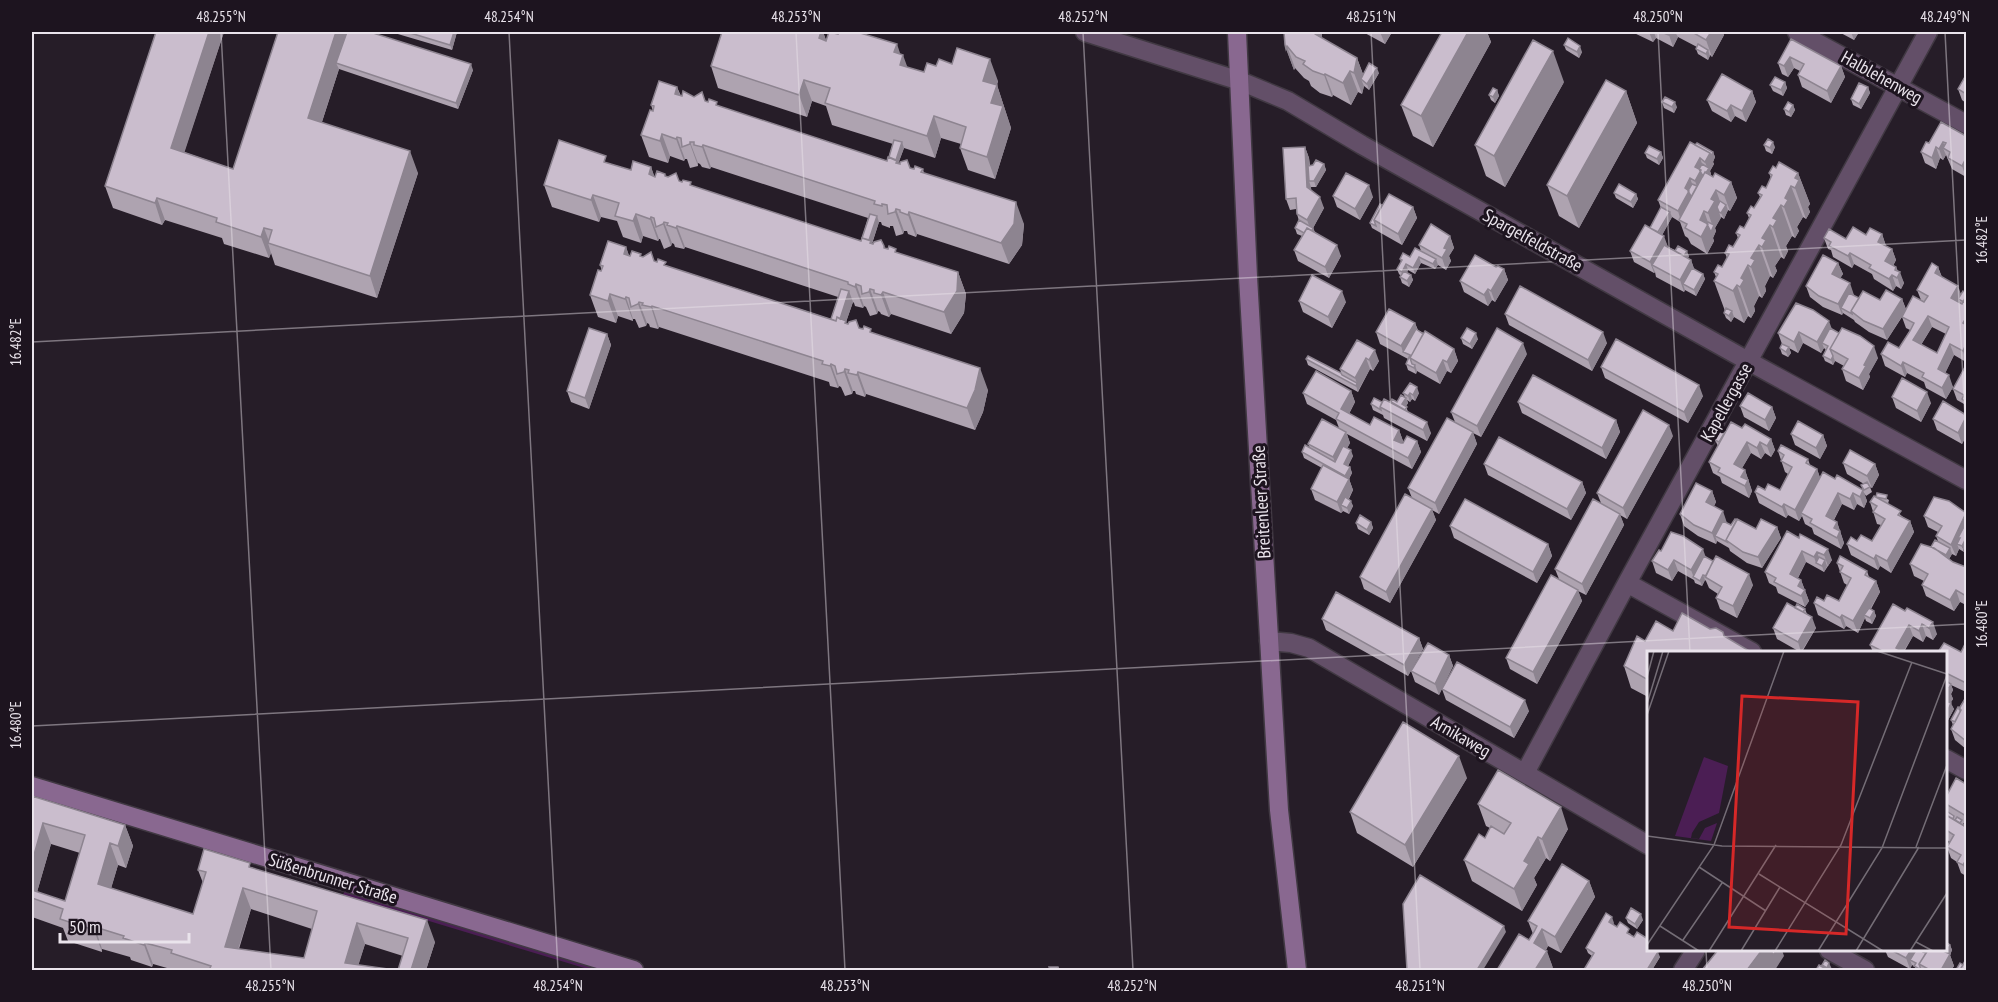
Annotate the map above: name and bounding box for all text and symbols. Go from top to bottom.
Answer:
text: 48.255°N [196,7,246,26]
text: 48.254°N [484,7,534,26]
text: 48.253°N [771,7,821,26]
text: 48.252°N [1058,7,1108,26]
text: 48.251°N [1346,7,1396,26]
text: 48.250°N [1633,7,1683,26]
text: 48.249°N [1920,7,1970,26]
street label: Halblehenweg [1837,45,1927,109]
street label: Spargelfeldstraße [1479,203,1587,277]
text: 16.482°E [1972,216,1991,264]
text: 16.482°E [6,318,25,366]
street label: Kapellergasse [1695,359,1757,445]
street label: Breitenleer Straße [1247,445,1275,559]
text: 16.480°E [1972,600,1991,648]
inset map [1647,651,1947,951]
text: 16.480°E [6,701,25,749]
street label: Arnikaweg [1427,710,1495,762]
street label: Süßenbrunner Straße [266,848,400,908]
scale bar [60,906,189,944]
text: 50 m [69,915,101,938]
text: 48.255°N [245,976,295,995]
text: 48.254°N [533,976,583,995]
text: 48.253°N [820,976,870,995]
text: 48.252°N [1107,976,1157,995]
text: 48.251°N [1395,976,1445,995]
text: 48.250°N [1682,976,1732,995]

